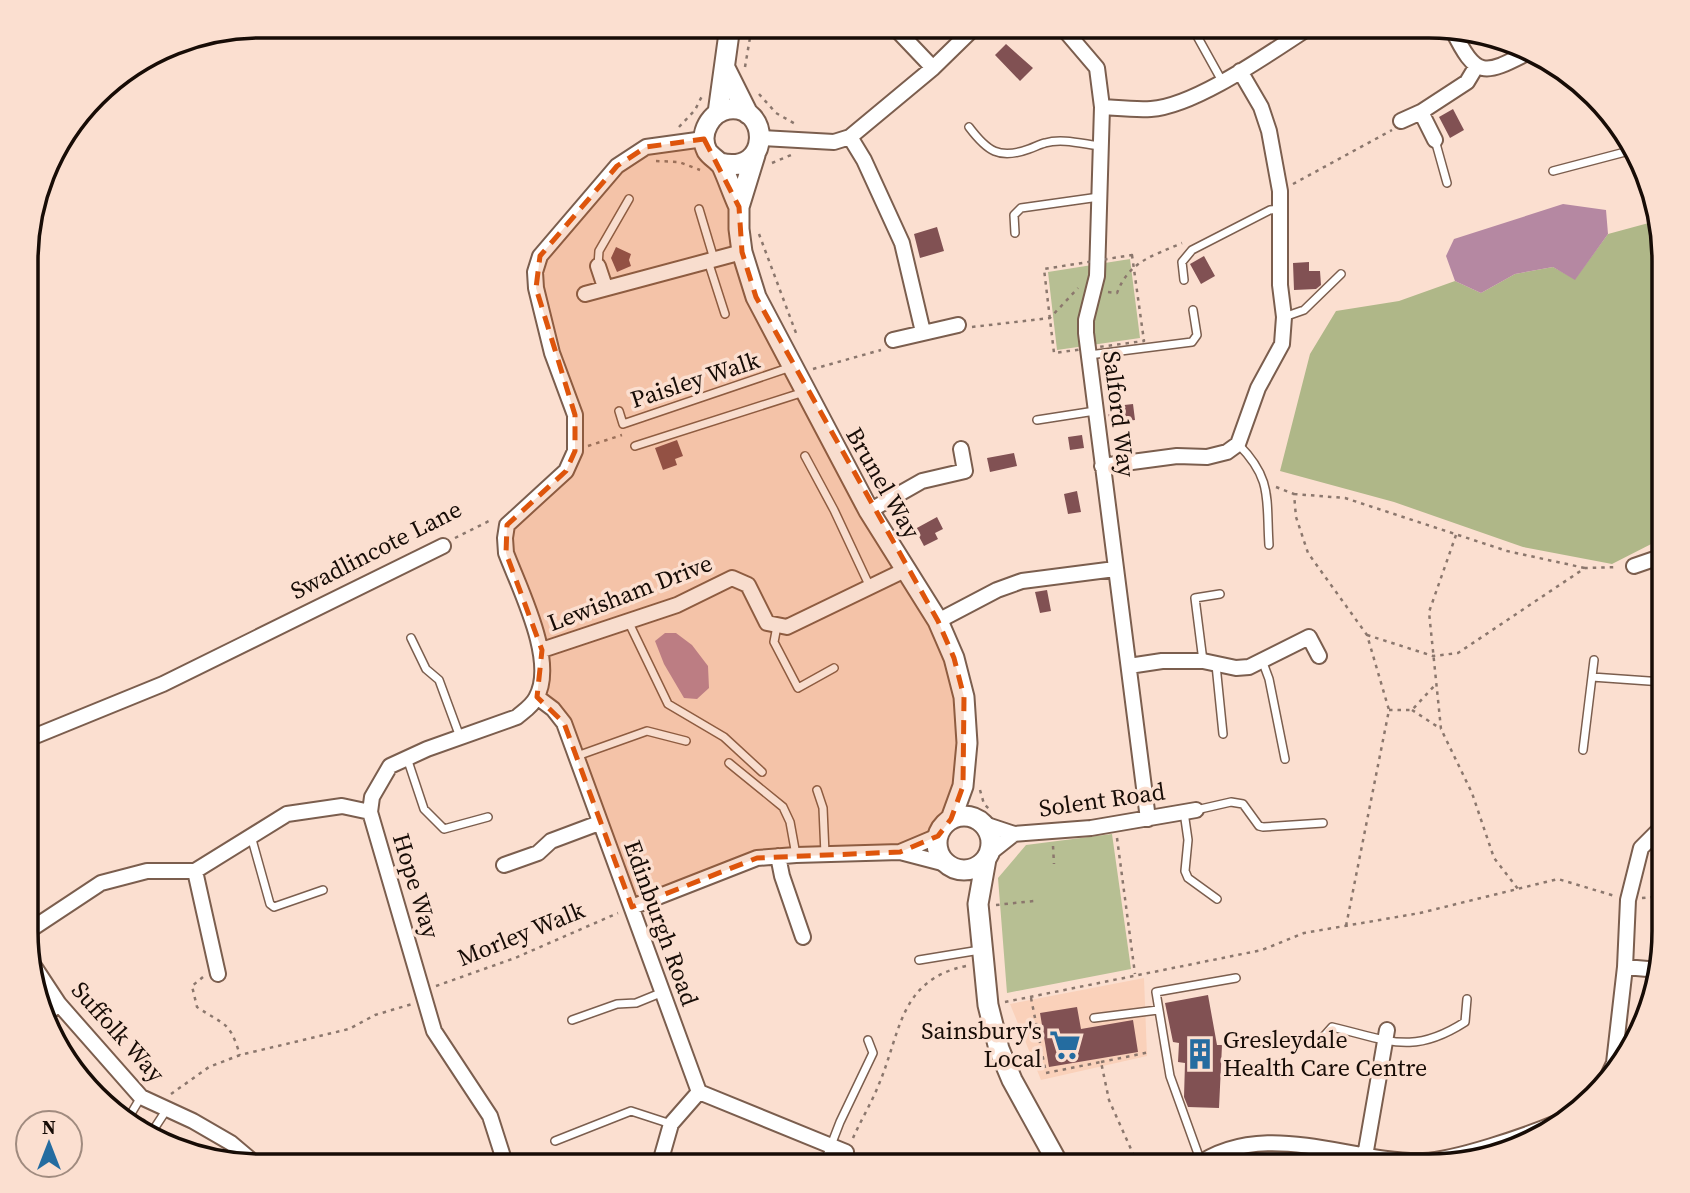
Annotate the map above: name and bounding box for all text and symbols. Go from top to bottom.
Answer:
street label: Paisley Walk [626,343,764,416]
street label: Salford Way [1095,349,1144,480]
street label: Brunel Way [838,421,929,545]
street label: Swadlincote Lane [285,492,467,607]
street label: Lewisham Drive [543,546,717,639]
street label: Solent Road [1037,774,1167,825]
street label: Hope Way [385,829,448,943]
street label: Edinburgh Road [616,835,707,1011]
street label: Morley Walk [452,893,590,974]
street label: Suffolk Way [64,974,173,1090]
place label: Sainsbury's Local [921,1014,1042,1075]
place label: Gresleydale Health Care Centre [1223,1023,1427,1084]
supermarket icon: Sainsbury's Local [1048,1028,1082,1062]
building icon: Gresleydale Health Care Centre [1183,1037,1217,1071]
north arrow [14,1109,84,1179]
text: N [42,1114,56,1140]

